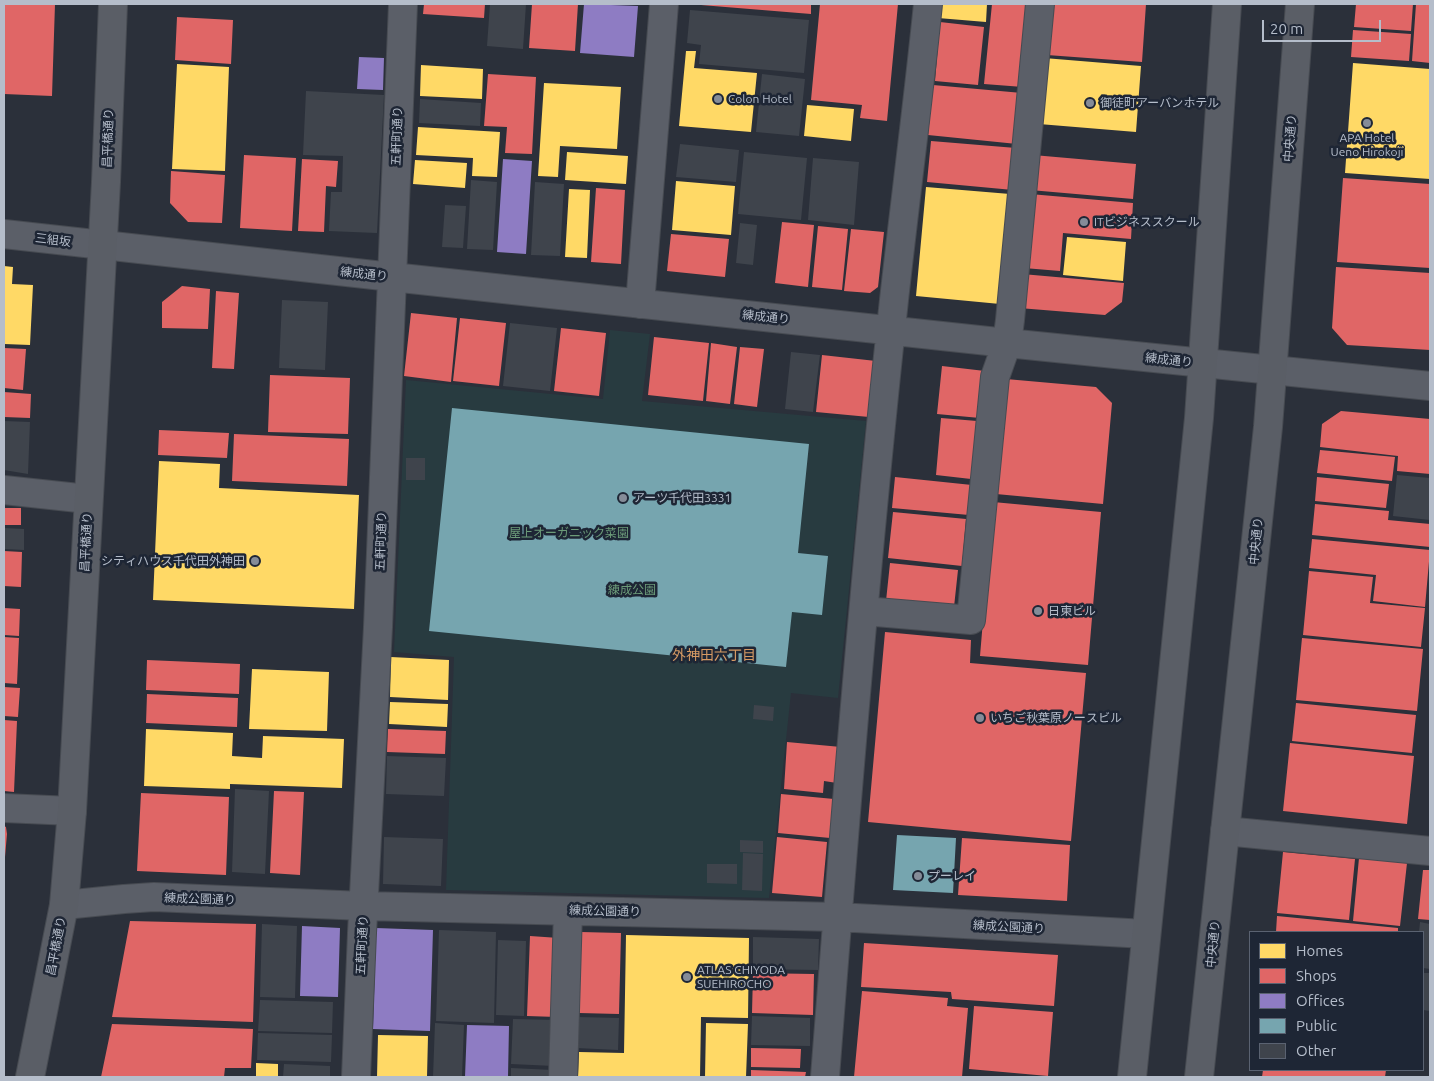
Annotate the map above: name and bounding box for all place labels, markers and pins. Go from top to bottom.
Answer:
place label: Colon Hotel [728,92,792,106]
marker: Colon Hotel [712,93,724,105]
place label: 御徒町アーバンホテル [1100,96,1219,110]
marker: 御徒町アーバンホテル [1084,97,1096,109]
marker: APA Hotel Ueno Hirokoji [1361,117,1373,129]
place label: APA Hotel Ueno Hirokoji [1331,131,1403,159]
place label: ITビジネススクール [1094,215,1200,229]
marker: ITビジネススクール [1078,216,1090,228]
place label: アーツ千代田3331 [633,491,731,505]
marker: アーツ千代田3331 [617,492,629,504]
place label: シティハウス千代田外神田 [101,554,245,568]
marker: シティハウス千代田外神田 [249,555,261,567]
place label: 日東ビル [1048,604,1096,618]
marker: 日東ビル [1032,605,1044,617]
place label: いちご秋葉原ノースビル [990,711,1122,725]
marker: いちご秋葉原ノースビル [974,712,986,724]
place label: プーレイ [928,869,976,883]
marker: プーレイ [912,870,924,882]
place label: ATLAS CHIYODA SUEHIROCHO [697,963,785,991]
marker: ATLAS CHIYODA SUEHIROCHO [681,971,693,983]

